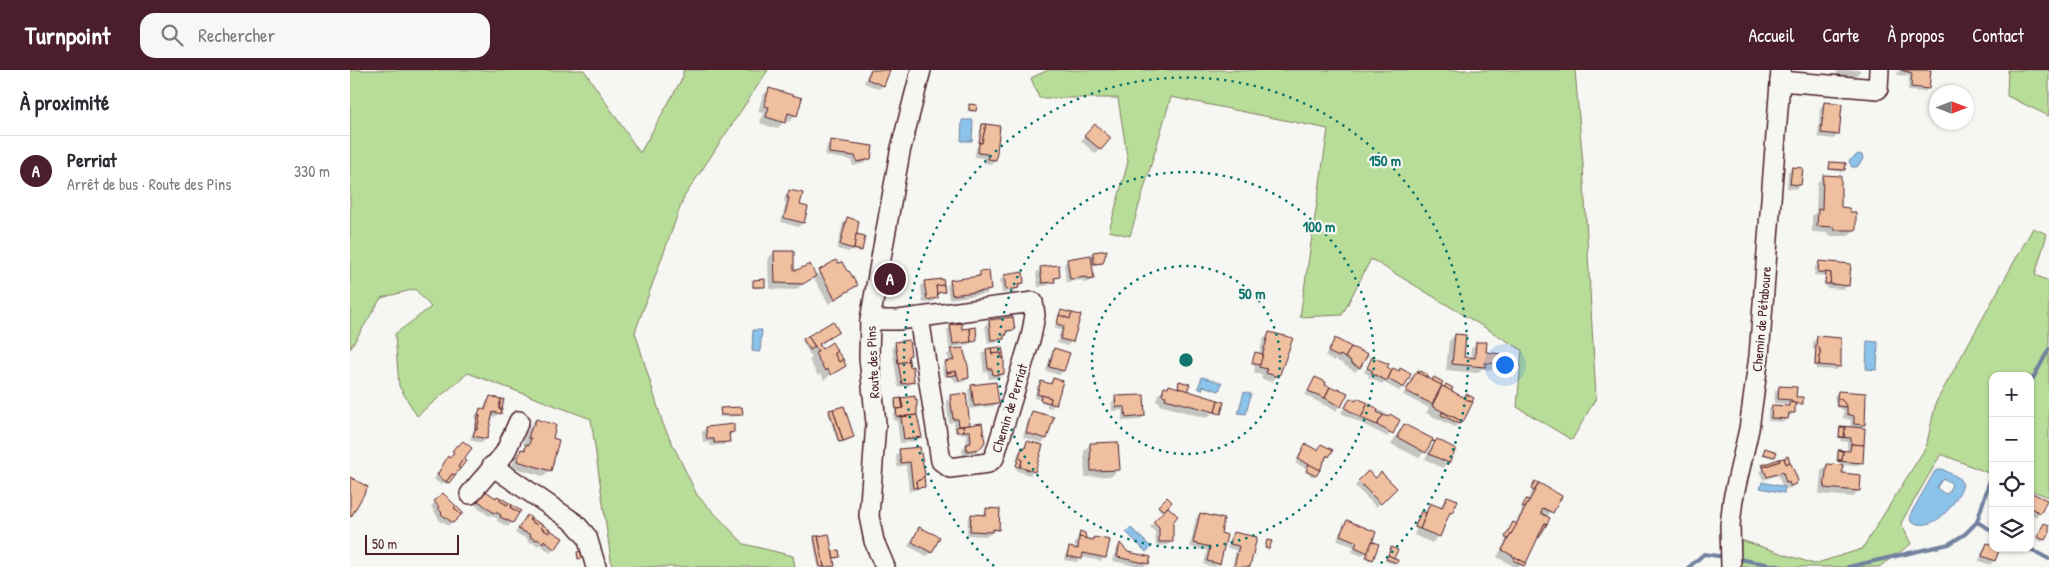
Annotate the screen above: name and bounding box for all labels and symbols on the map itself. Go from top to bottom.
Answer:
north arrow [1929,85,1974,130]
text: 150 m [1369,150,1401,171]
text: 100 m [1303,216,1335,237]
pin: A [874,260,906,298]
street label: Chemin de Pétaboure [1747,265,1775,373]
text: 50 m [1239,283,1265,304]
street label: Route des Pins [861,325,883,399]
centre of rings [1177,351,1195,369]
your location [1492,352,1518,378]
street label: Chemin de Perriat [986,361,1032,455]
scale bar [365,532,459,555]

